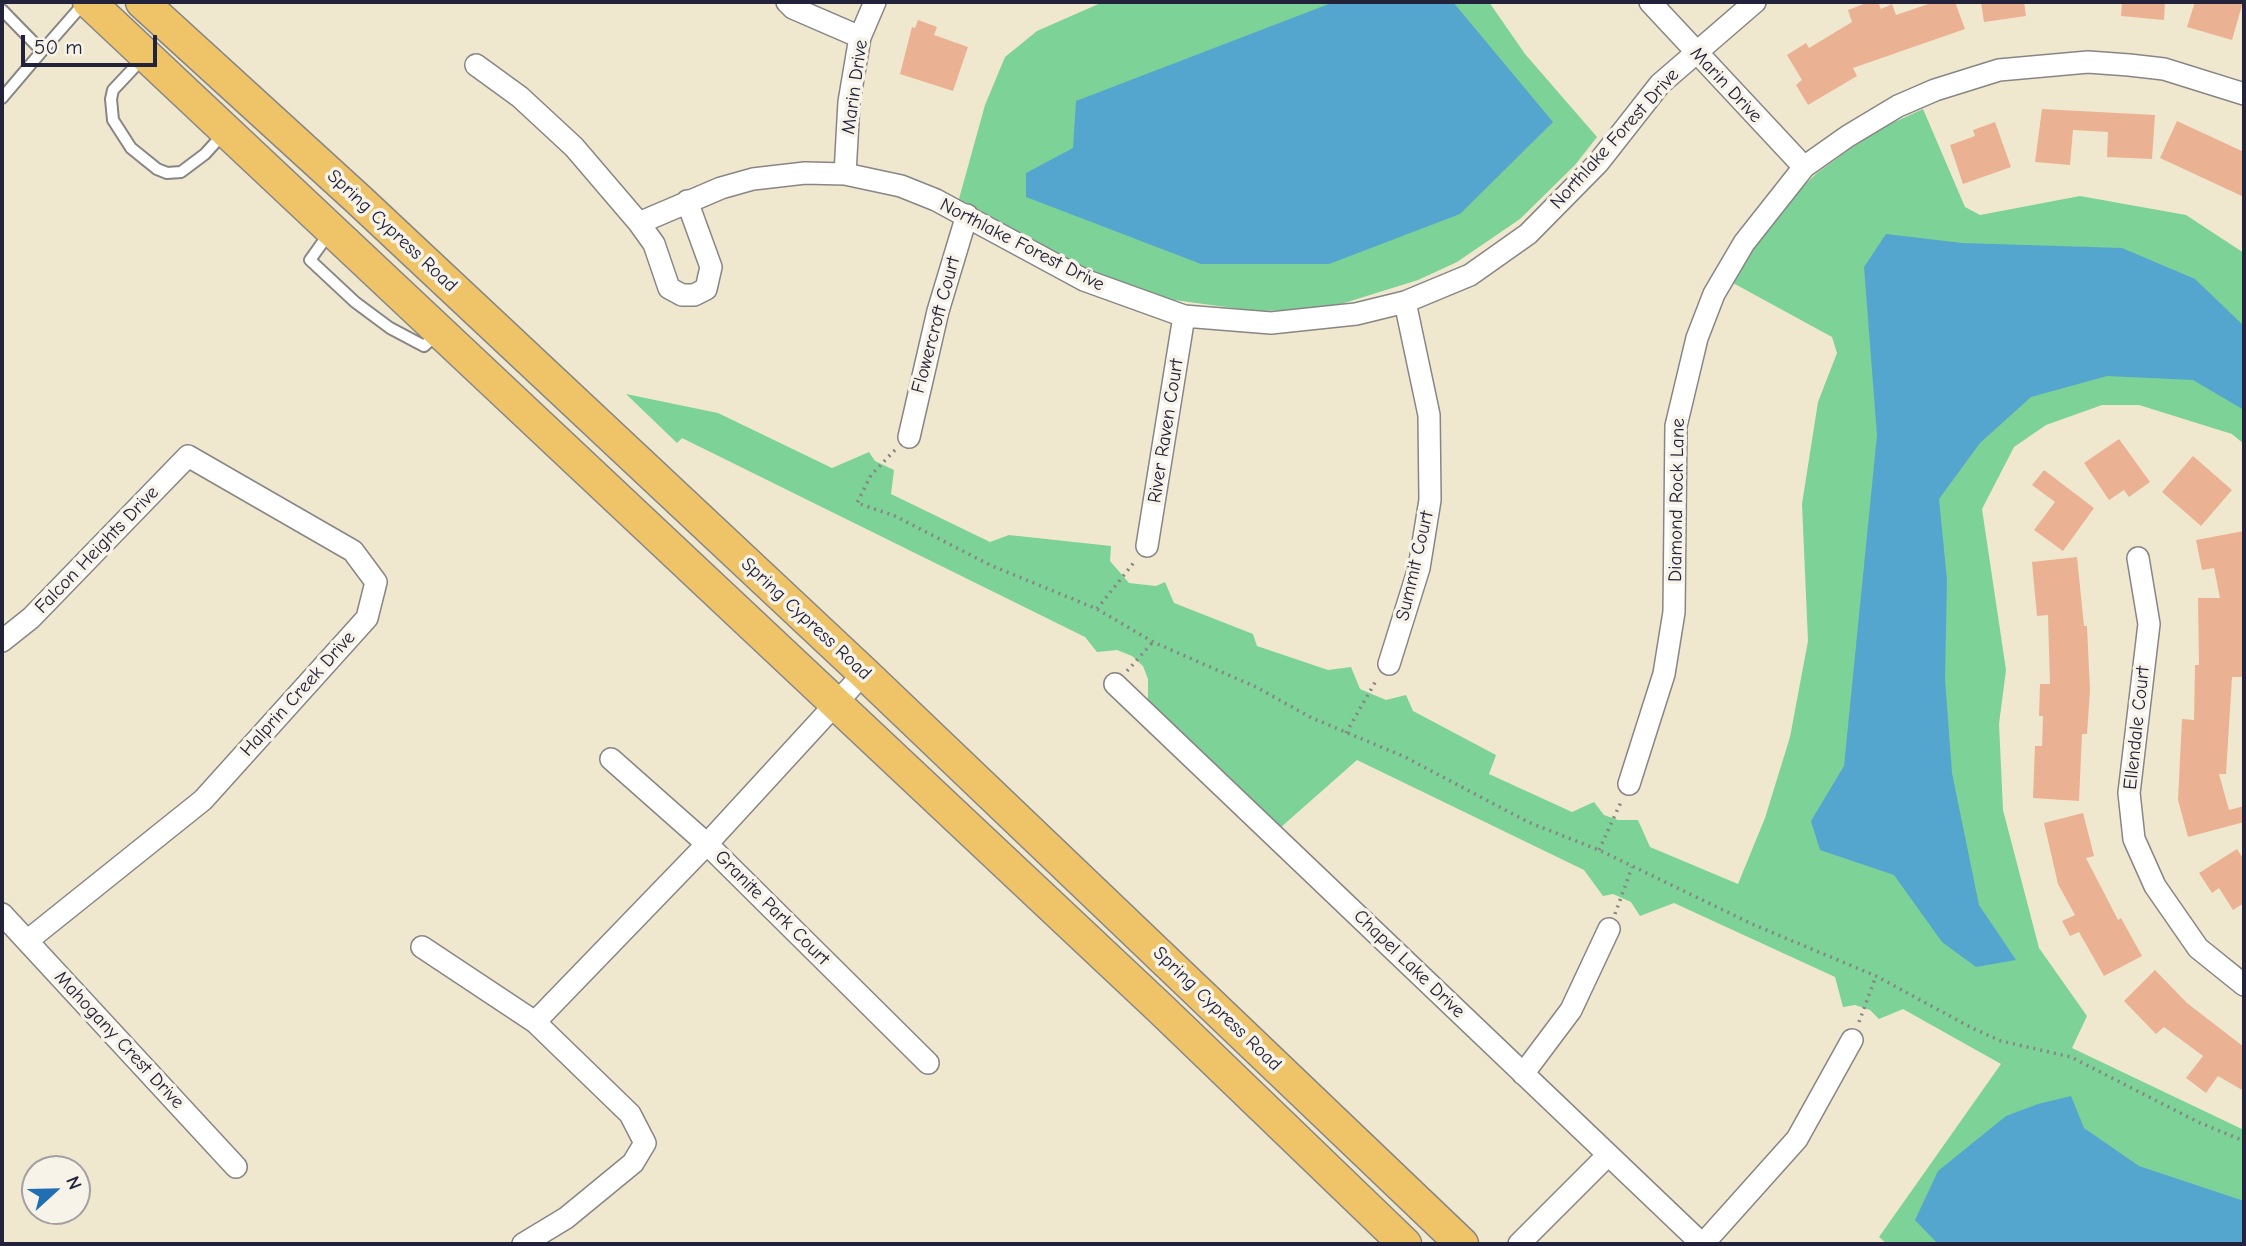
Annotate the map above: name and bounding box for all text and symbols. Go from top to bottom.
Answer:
scale bar [24,21,161,65]
text: 50 m [34,35,83,59]
street label: Marin Drive [837,38,873,136]
street label: Marin Drive [1685,42,1767,128]
street label: Northlake Forest Drive [1546,64,1684,214]
street label: Spring Cypress Road [322,165,462,297]
street label: Northlake Forest Drive [936,194,1108,296]
street label: Flowercroft Court [907,254,965,396]
street label: River Raven Court [1143,357,1189,505]
street label: Diamond Rock Lane [1664,418,1690,582]
street label: Falcon Heights Drive [30,482,164,618]
street label: Summit Court [1391,509,1439,623]
street label: Spring Cypress Road [736,553,876,685]
street label: Halprin Creek Drive [236,627,360,761]
street label: Ellendale Court [2119,665,2155,791]
street label: Granite Park Court [710,846,834,970]
street label: Chapel Lake Drive [1348,905,1470,1023]
street label: Spring Cypress Road [1148,942,1286,1076]
street label: Mahogany Crest Drive [49,966,189,1114]
north arrow [21,1155,91,1225]
text: N [61,1173,86,1193]

